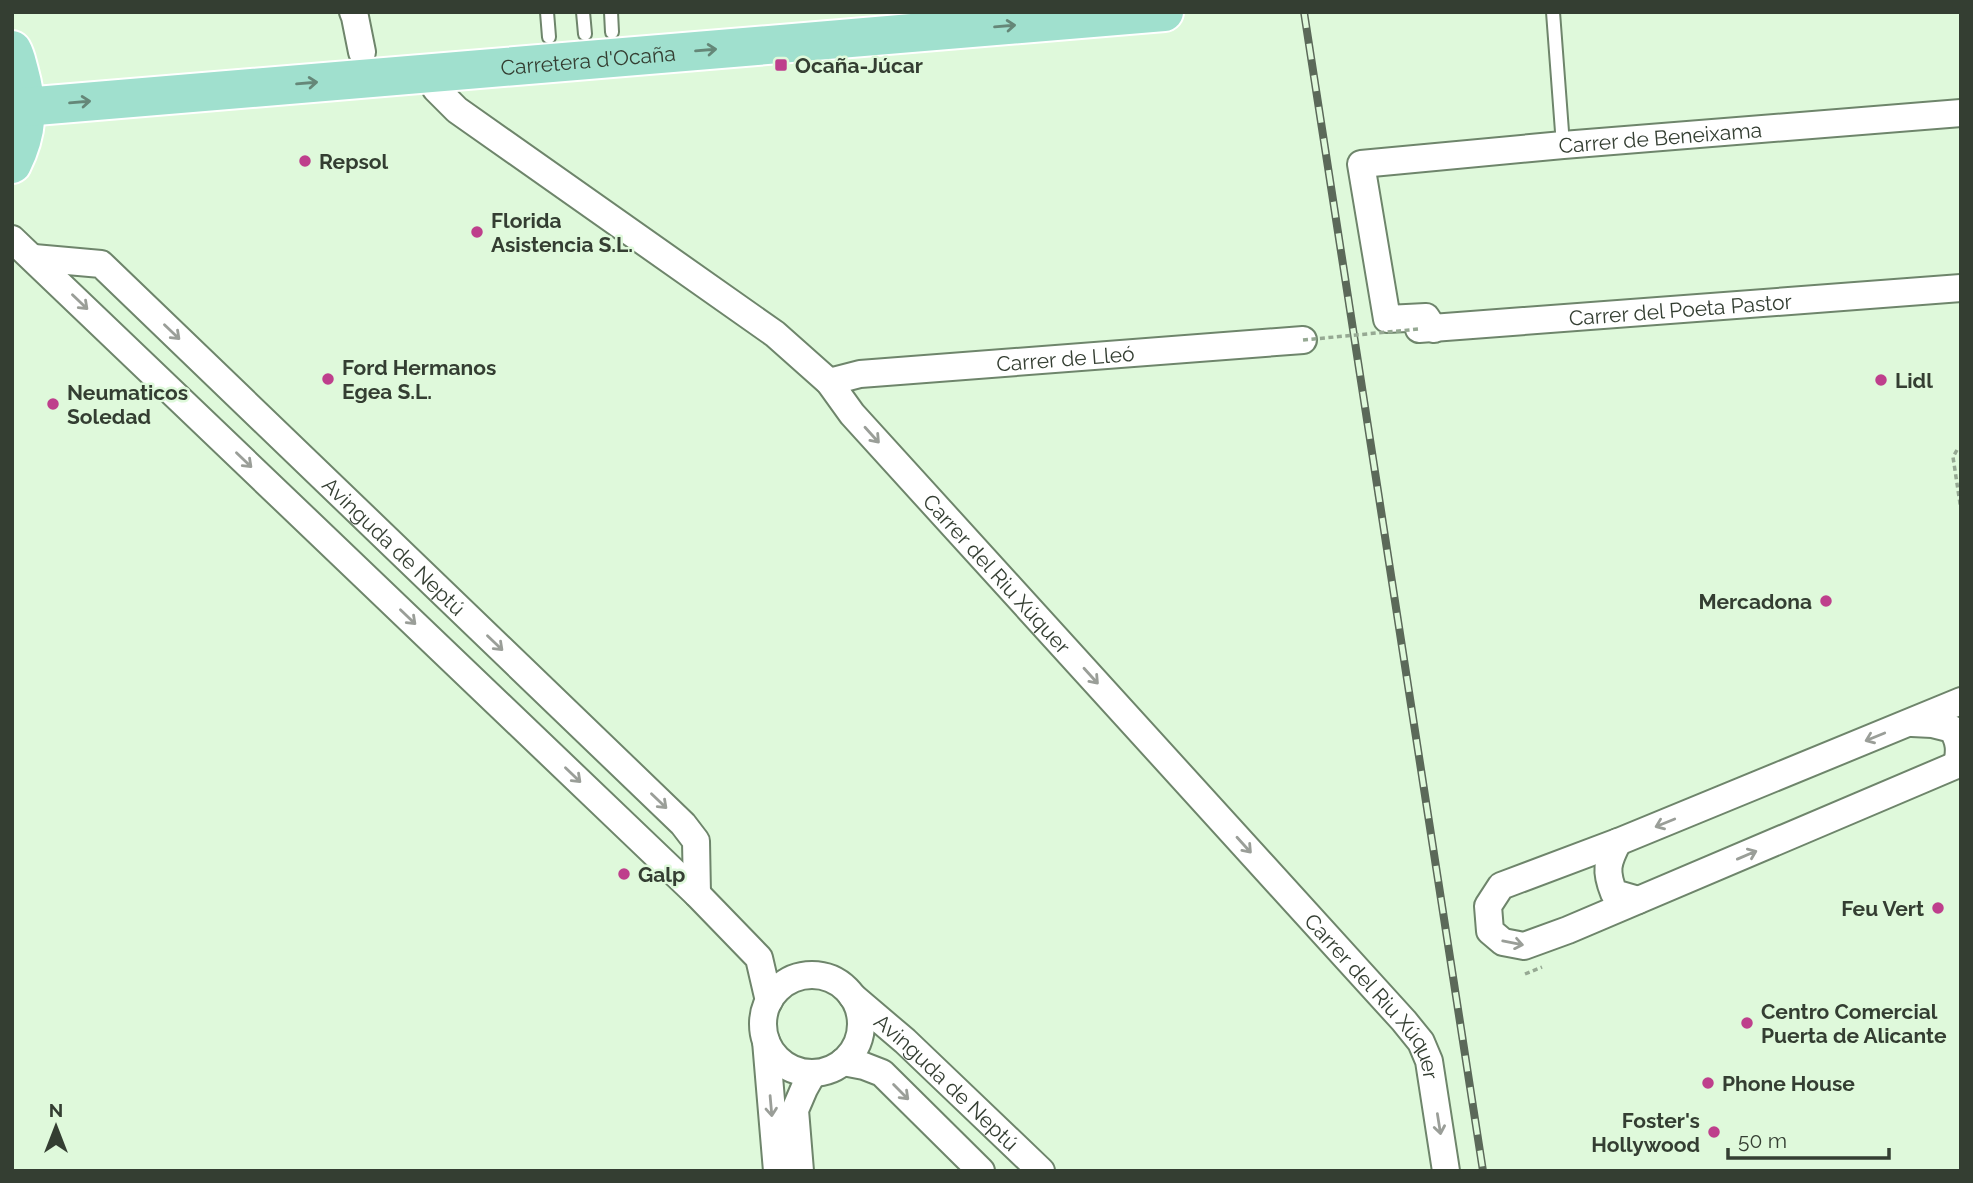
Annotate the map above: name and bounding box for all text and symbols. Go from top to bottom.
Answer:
one-way arrow [994,19,1016,32]
street label: Carretera d'Ocaña [500,40,676,80]
one-way arrow [694,43,716,56]
place label: Ocaña-Júcar [795,53,923,78]
marker: Ocaña-Júcar [773,57,789,73]
one-way arrow [295,76,318,89]
one-way arrow [68,95,91,108]
street label: Carrer de Beneixama [1558,117,1763,158]
place label: Repsol [319,149,389,174]
marker: Repsol [297,153,313,169]
place label: Florida Asistencia S.L. [491,208,633,257]
marker: Florida Asistencia S.L. [469,224,485,240]
street label: Carrer del Poeta Pastor [1568,288,1793,330]
one-way arrow [71,294,88,311]
one-way arrow [164,324,181,341]
street label: Carrer de Lleó [995,340,1135,376]
place label: Ford Hermanos Egea S.L. [342,355,496,404]
place label: Lidl [1895,368,1933,393]
marker: Ford Hermanos Egea S.L. [320,371,336,387]
marker: Lidl [1873,372,1889,388]
place label: Neumaticos Soledad [67,380,188,429]
marker: Neumaticos Soledad [45,396,61,412]
one-way arrow [863,426,879,444]
one-way arrow [235,451,252,468]
street label: Avinguda de Neptú [318,472,471,620]
street label: Carrer del Riu Xúquer [918,489,1076,659]
place label: Mercadona [1699,589,1812,614]
marker: Mercadona [1818,593,1834,609]
one-way arrow [400,609,417,626]
one-way arrow [486,635,503,652]
one-way arrow [1082,667,1099,684]
one-way arrow [1865,731,1886,744]
one-way arrow [564,766,581,783]
one-way arrow [650,792,667,809]
one-way arrow [1654,817,1676,830]
one-way arrow [1235,835,1251,853]
one-way arrow [1736,848,1758,861]
place label: Galp [638,862,685,887]
marker: Galp [616,866,632,882]
place label: Feu Vert [1841,896,1924,921]
marker: Feu Vert [1930,900,1946,916]
street label: Carrer del Riu Xúquer [1300,908,1444,1081]
one-way arrow [1502,937,1524,950]
place label: Centro Comercial Puerta de Alicante [1761,999,1947,1048]
street label: Avinguda de Neptú [870,1008,1024,1156]
marker: Centro Comercial Puerta de Alicante [1739,1015,1755,1031]
place label: Phone House [1722,1071,1855,1096]
marker: Phone House [1700,1075,1716,1091]
one-way arrow [893,1084,910,1101]
north arrow [21,1092,91,1162]
one-way arrow [765,1094,778,1117]
text: N [49,1099,63,1121]
place label: Foster's Hollywood [1591,1108,1700,1157]
one-way arrow [1433,1112,1446,1135]
scale bar [1728,1116,1889,1160]
marker: Foster's Hollywood [1706,1124,1722,1140]
text: 50 m [1738,1128,1787,1153]

